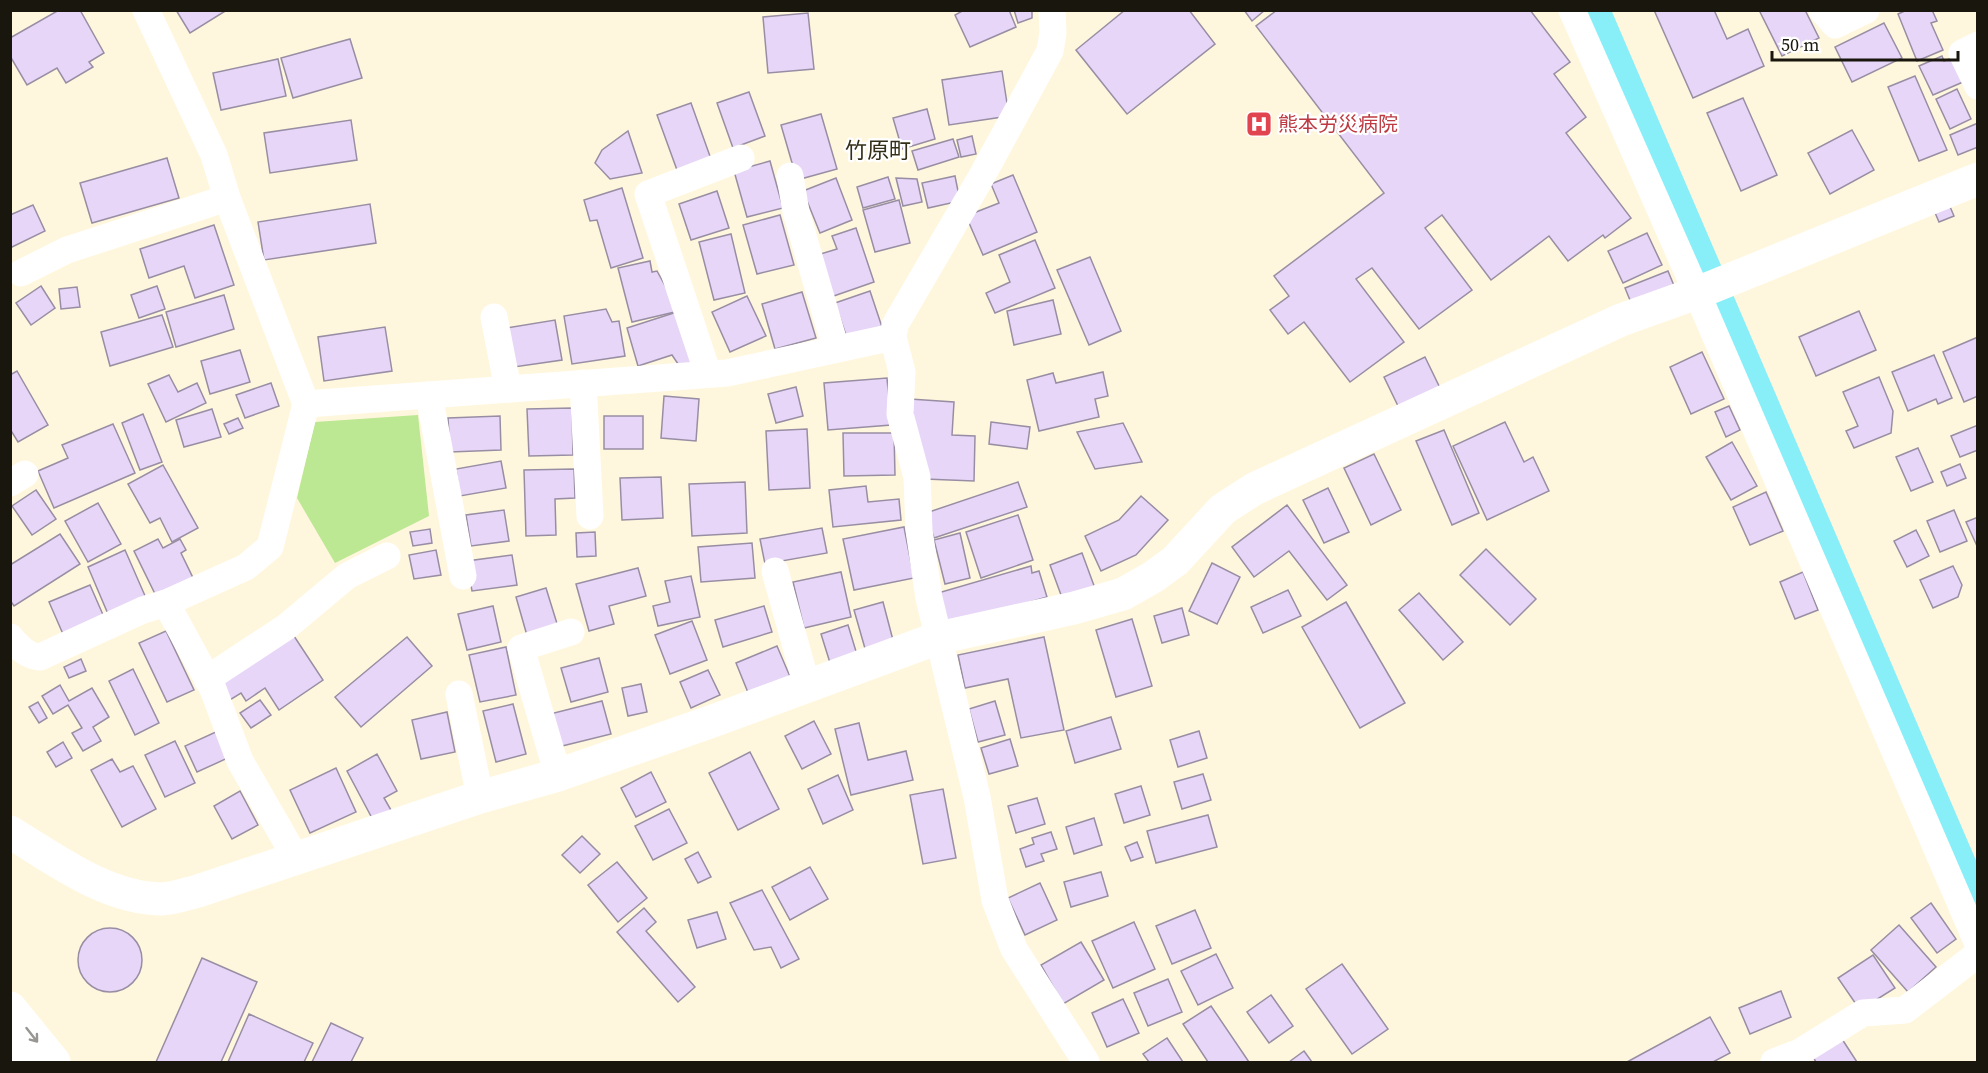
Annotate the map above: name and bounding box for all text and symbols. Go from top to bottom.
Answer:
scale bar [1772,24,1958,62]
text: 50 m [1781,32,1819,57]
hospital icon: 熊本労災病院 [1244,109,1274,139]
place label: 熊本労災病院 [1278,110,1398,138]
district label: 竹原町 [845,135,911,165]
one-way arrow [26,1027,39,1043]

